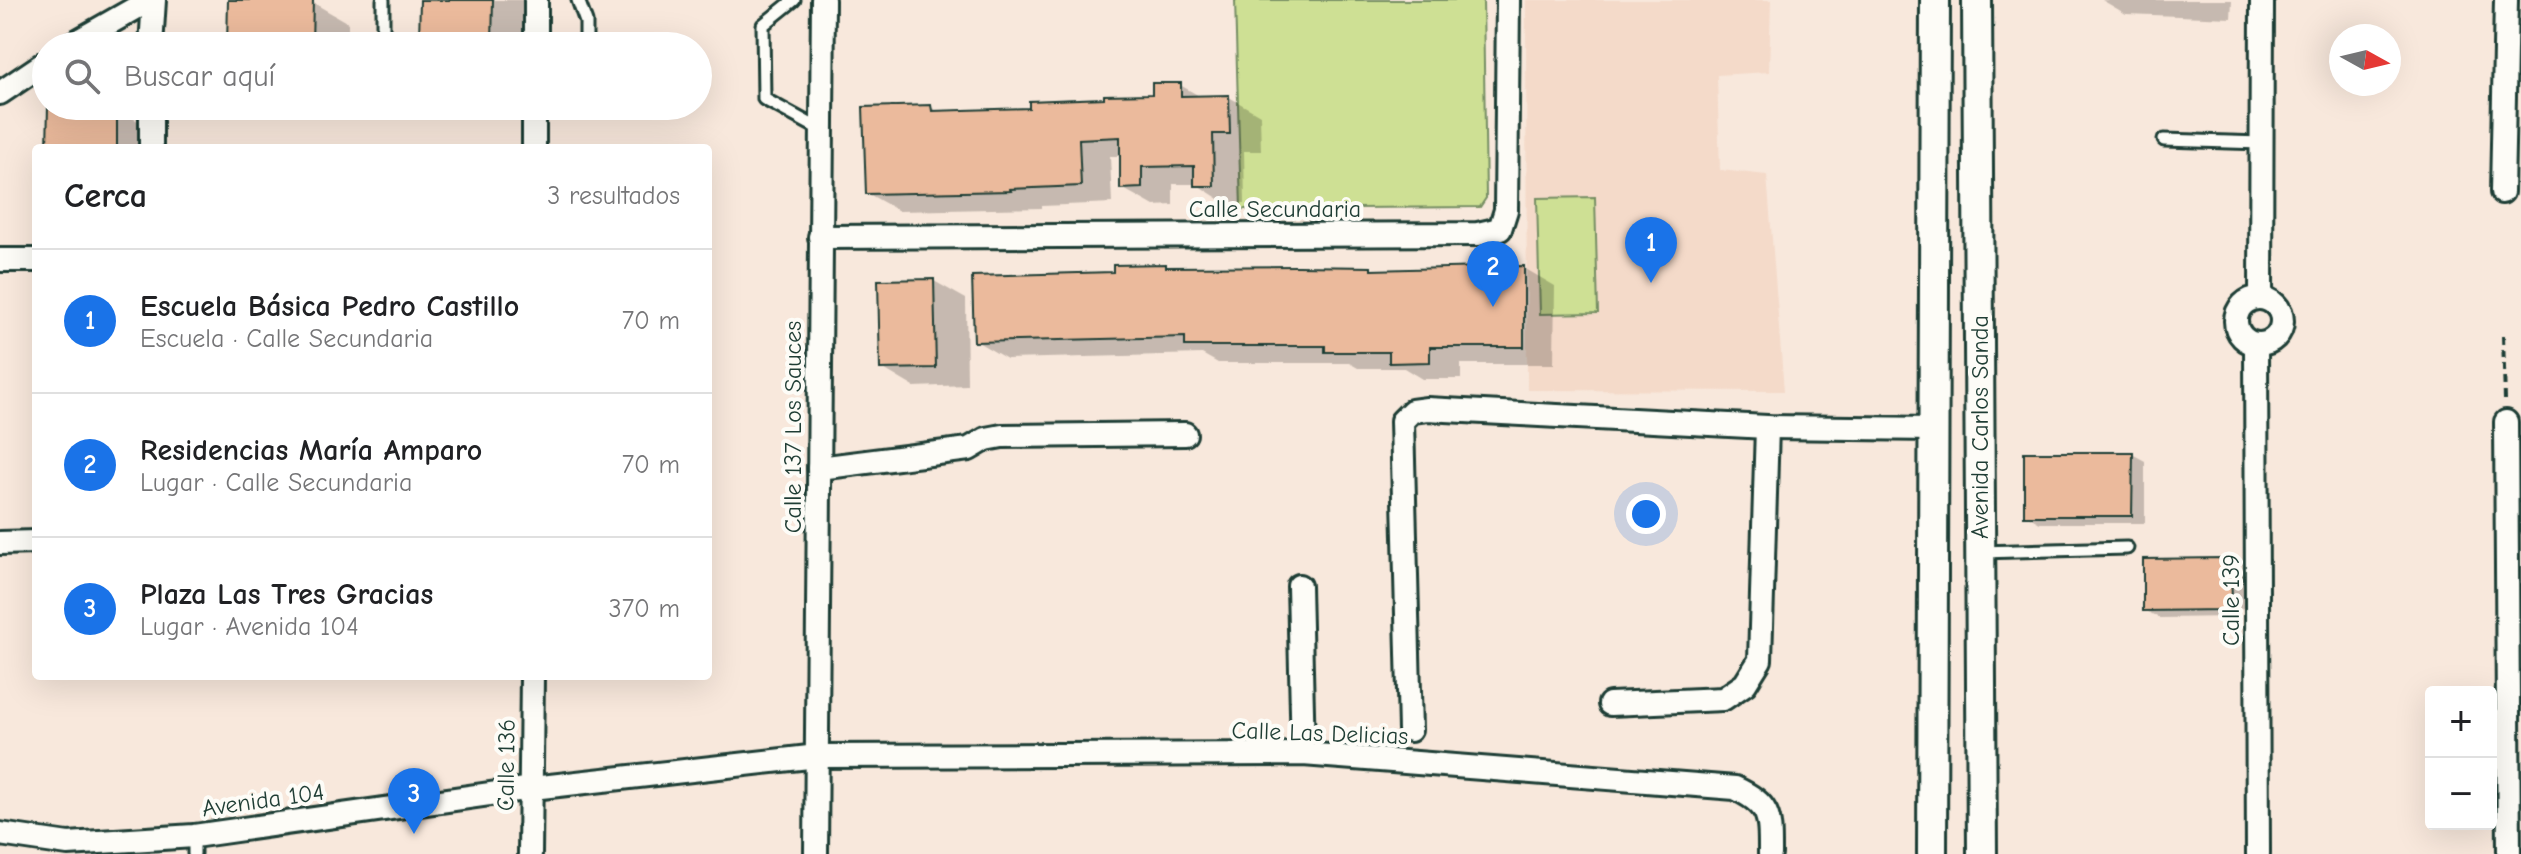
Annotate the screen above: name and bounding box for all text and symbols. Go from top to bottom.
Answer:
north arrow [2329,24,2401,96]
search box [32,32,712,120]
icon: search [60,54,104,98]
text: Buscar aquí [124,59,275,94]
text: Cerca [64,176,147,216]
text: 3 resultados [547,181,680,211]
street label: Calle Secundaria [1189,195,1361,223]
pin: 1 [1625,217,1677,283]
pin: 2 [1467,241,1519,307]
text: Escuela Básica Pedro Castillo [140,289,519,324]
text: 1 [85,306,95,336]
text: 70 m [622,306,680,336]
street label: Avenida Carlos Sanda [1966,315,1994,539]
street label: Calle 137 Los Sauces [779,321,807,533]
text: Escuela · Calle Secundaria [140,324,433,354]
text: Residencias María Amparo [140,433,482,468]
text: 2 [84,450,96,480]
text: 70 m [622,450,680,480]
text: Lugar · Calle Secundaria [140,468,412,498]
your location [1626,494,1666,534]
street label: Calle 139 [2217,554,2245,646]
text: Plaza Las Tres Gracias [140,577,433,612]
text: 3 [84,594,96,624]
text: 370 m [609,594,680,624]
text: Lugar · Avenida 104 [140,612,359,642]
map controls [2425,686,2497,830]
button: + [2425,686,2497,758]
street label: Calle Las Delicias [1231,716,1409,750]
street label: Calle 136 [491,719,521,811]
button: − [2425,758,2497,830]
pin: 3 [388,768,440,834]
street label: Avenida 104 [200,778,326,822]

